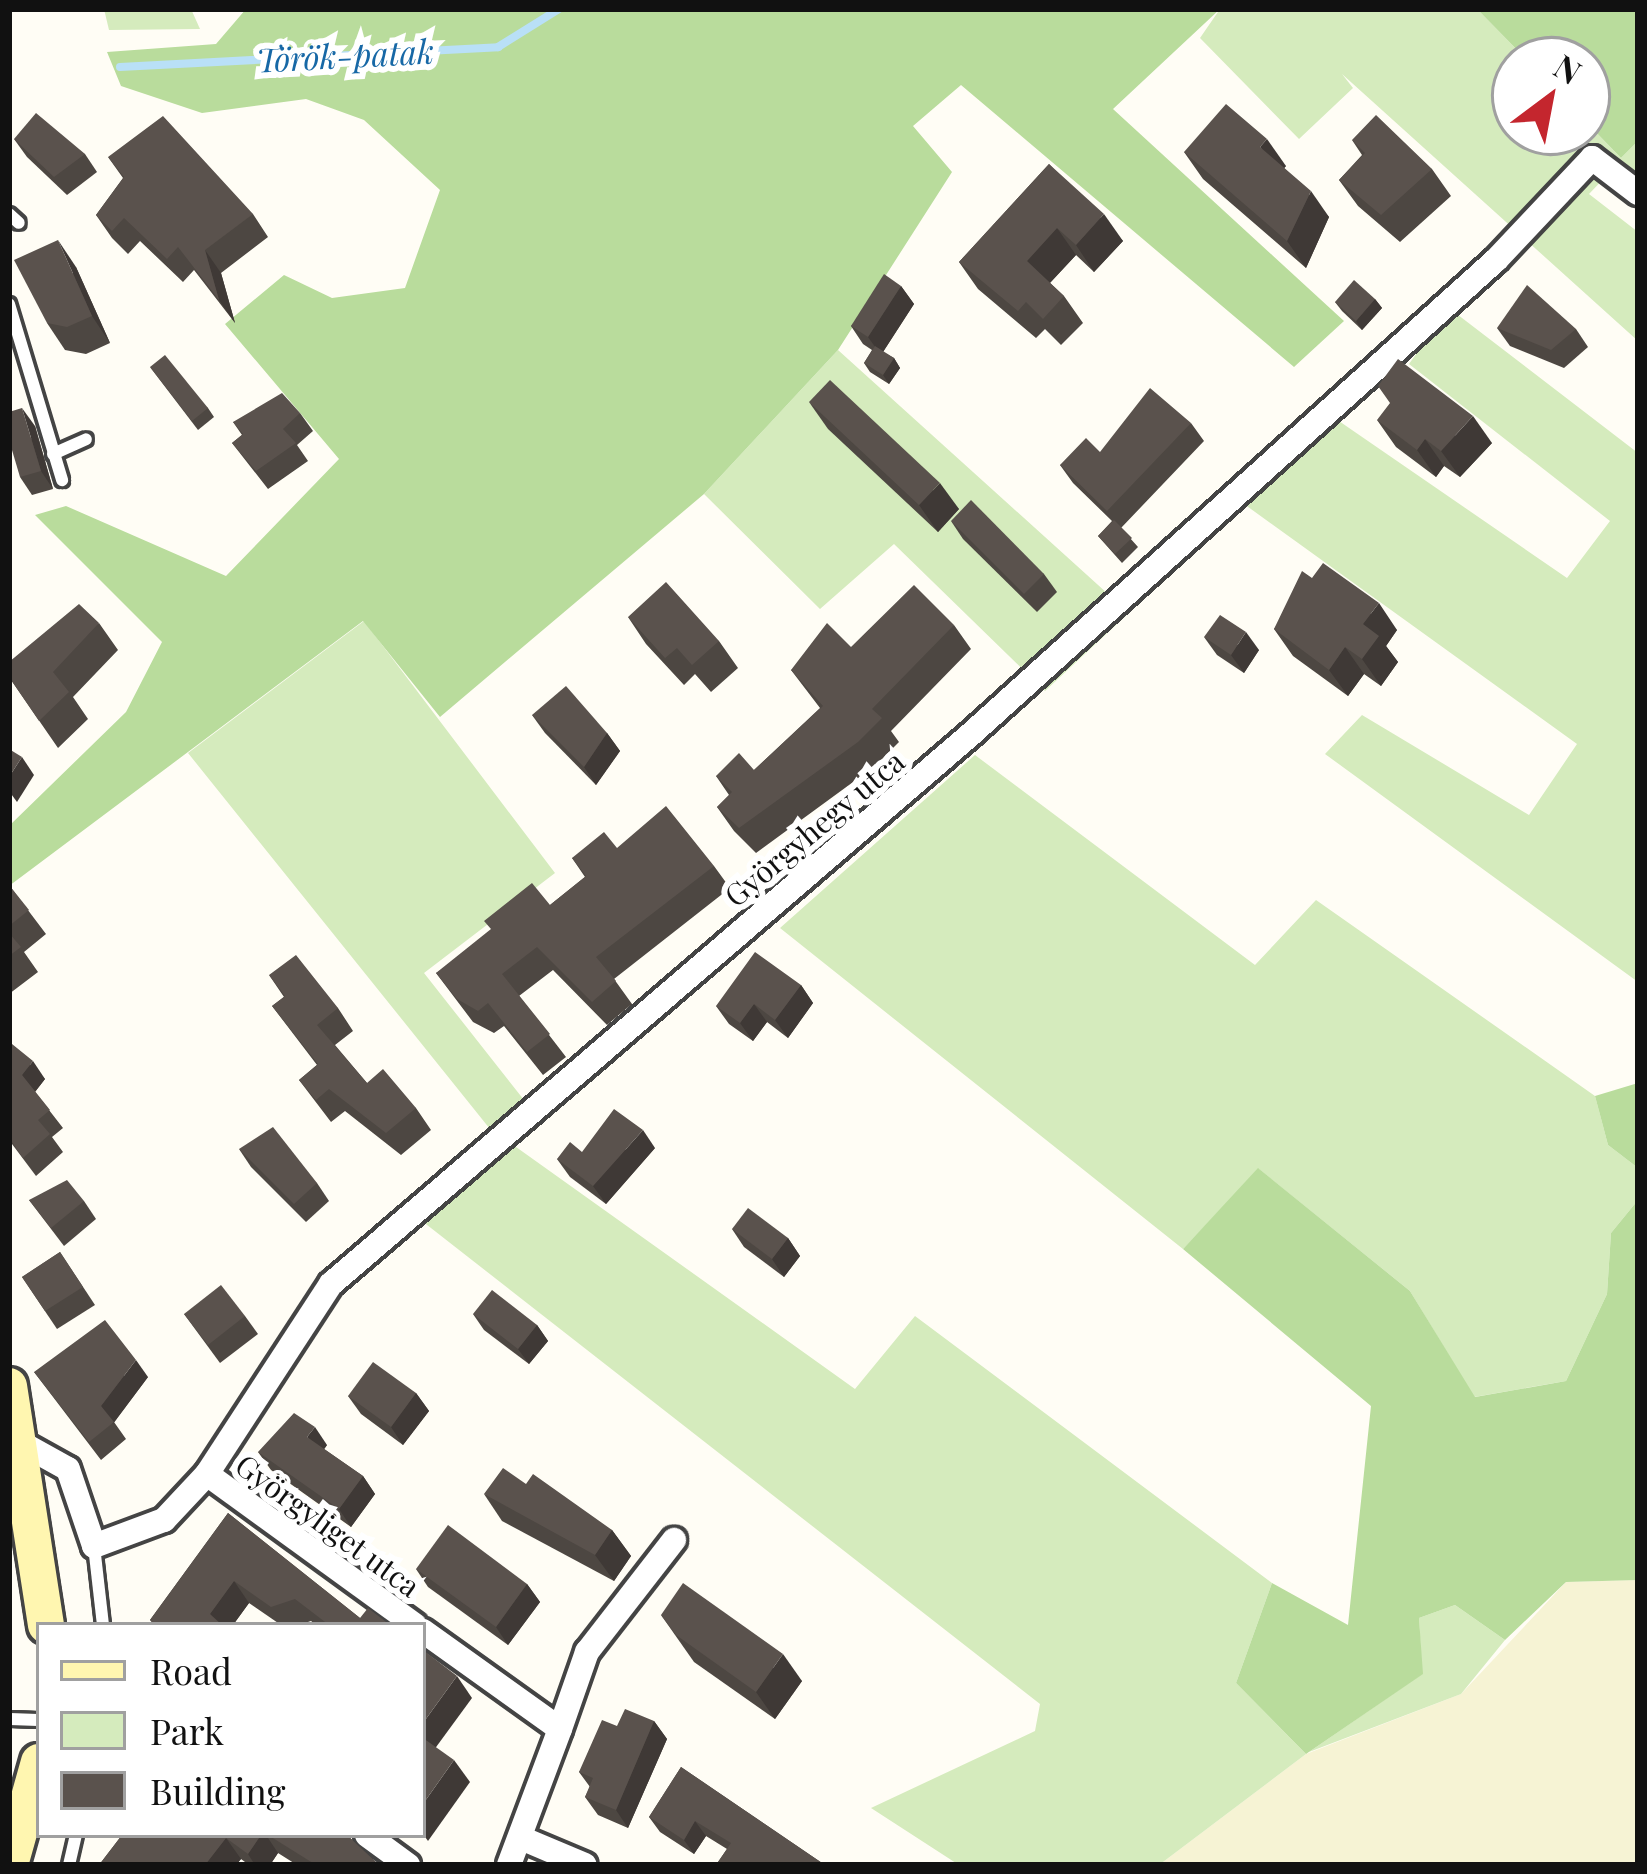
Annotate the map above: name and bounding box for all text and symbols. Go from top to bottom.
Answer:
water label: Török-patak [255,31,435,79]
north arrow [1491,36,1611,156]
text: N [1547,43,1590,93]
street label: Györgyhegy utca [717,742,911,914]
street label: Györgyliget utca [229,1446,427,1604]
legend [36,1622,426,1838]
text: Road [150,1646,232,1694]
text: Park [150,1706,224,1754]
text: Building [150,1766,285,1814]

